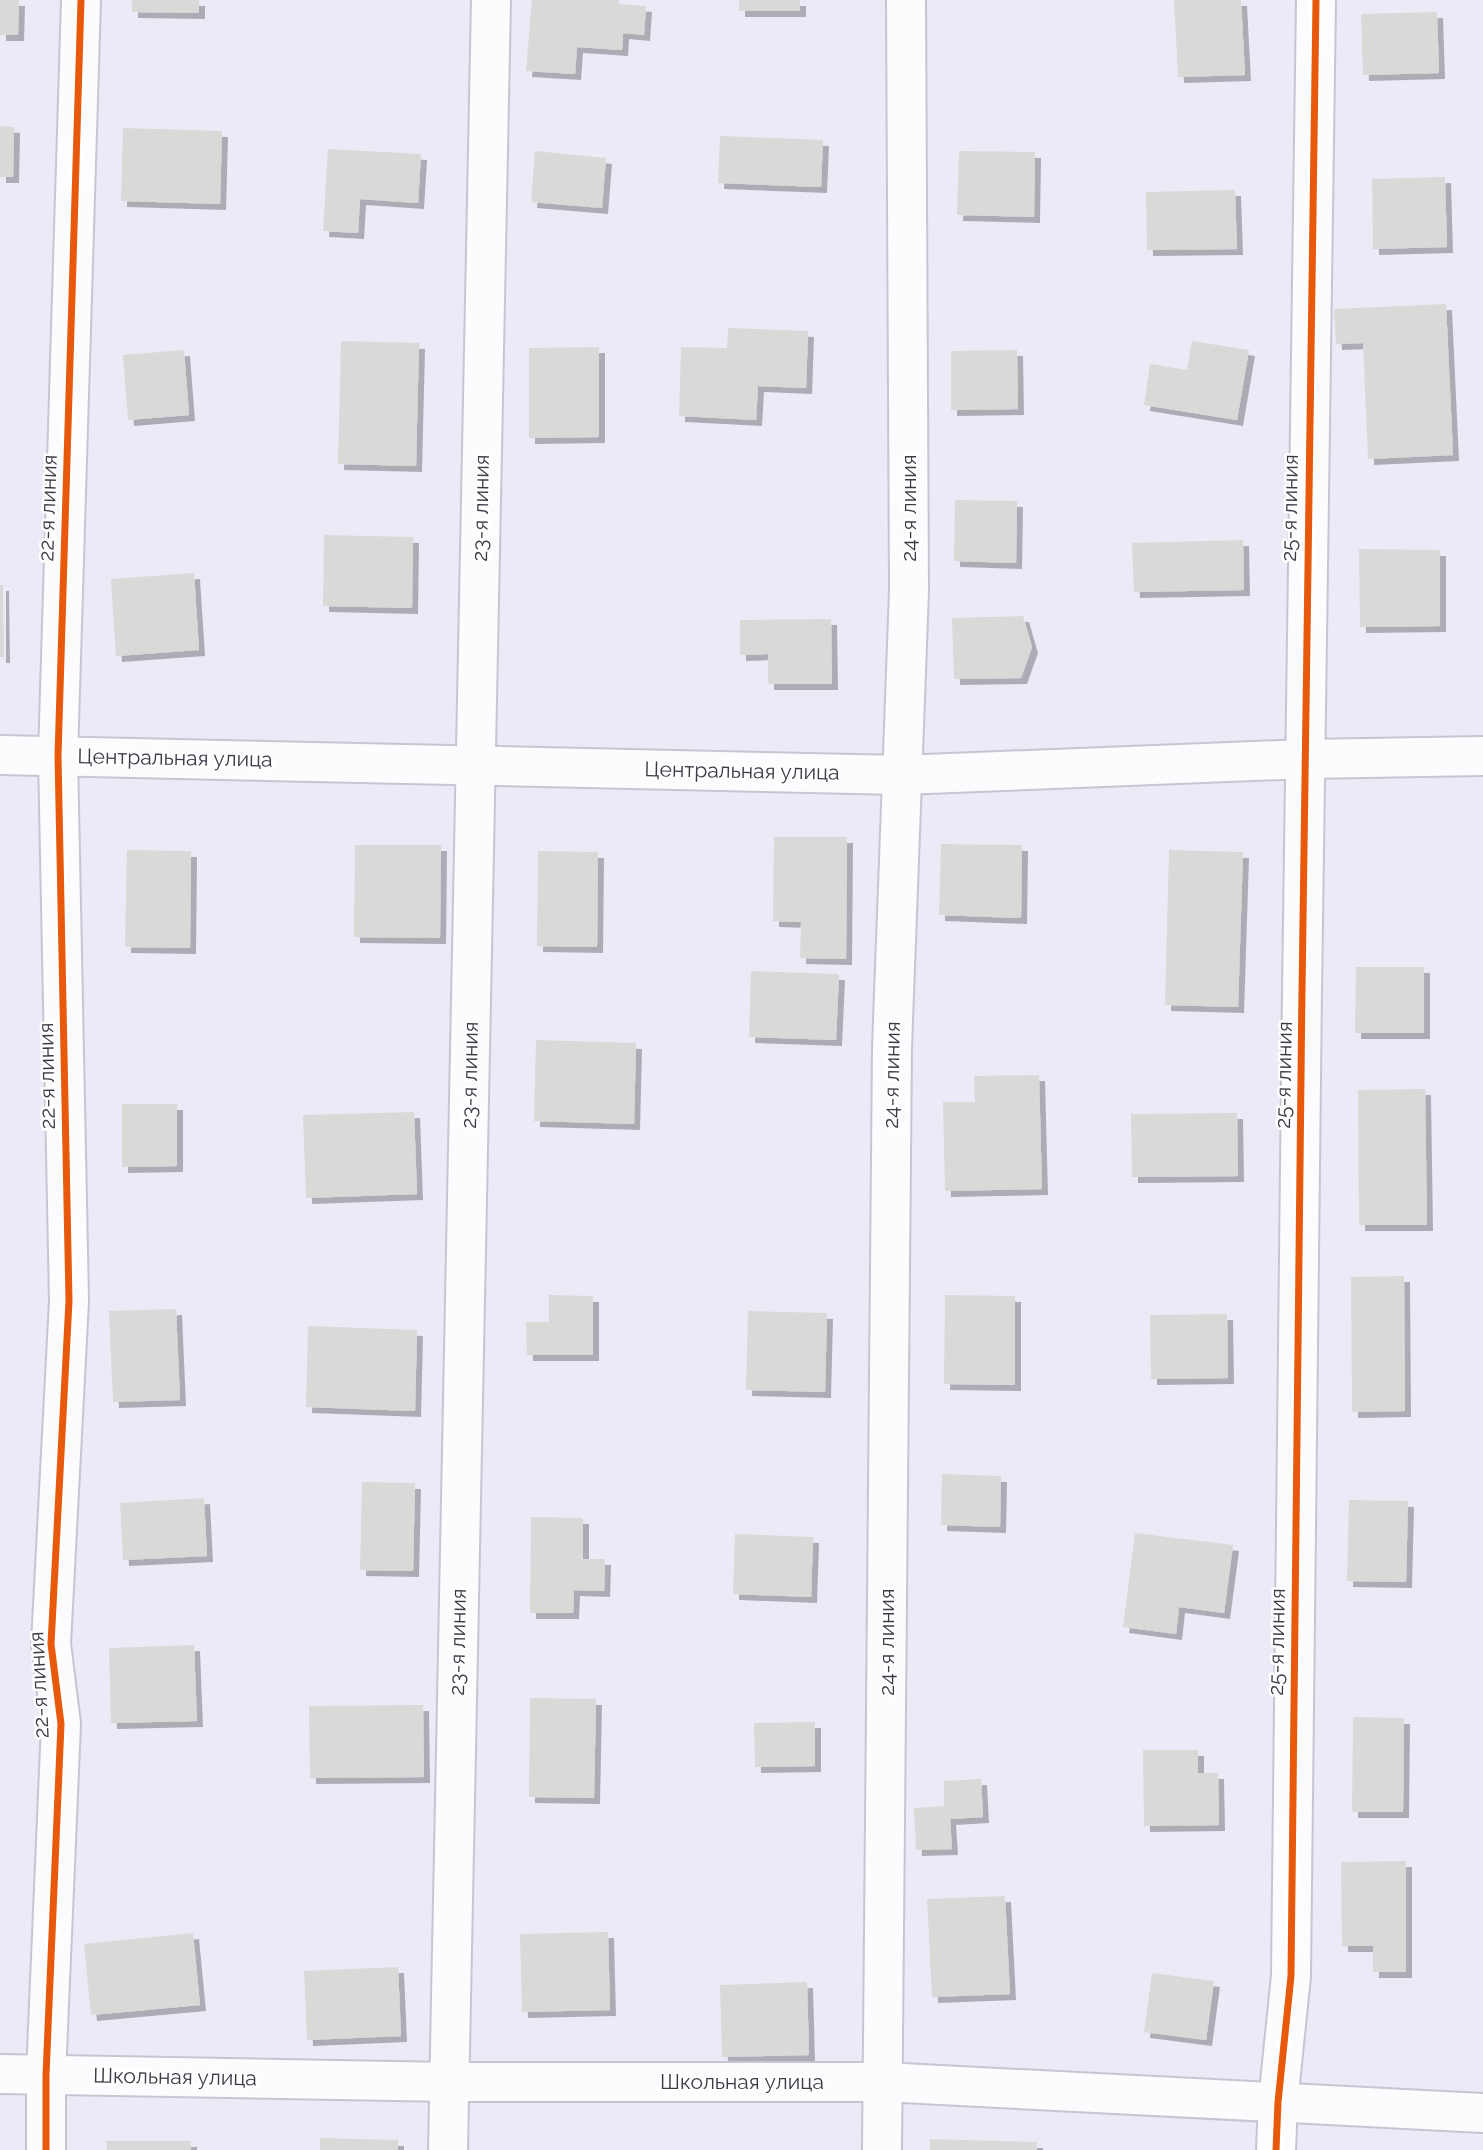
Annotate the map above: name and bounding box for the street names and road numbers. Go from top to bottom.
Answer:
street label: 22-я линия [33,454,62,562]
street label: 23-я линия [467,454,494,562]
street label: 24-я линия [896,454,921,562]
street label: 25-я линия [1276,454,1303,562]
street label: Центральная улица [77,743,273,772]
street label: Центральная улица [644,756,840,785]
street label: 23-я линия [456,1021,483,1129]
street label: 24-я линия [878,1021,905,1129]
street label: 25-я линия [1270,1021,1297,1129]
street label: 22-я линия [33,1022,60,1130]
street label: 23-я линия [444,1588,471,1696]
street label: 24-я линия [874,1588,899,1696]
street label: 25-я линия [1263,1588,1290,1696]
street label: 22-я линия [23,1631,54,1739]
street label: Школьная улица [93,2063,257,2090]
street label: Школьная улица [660,2069,824,2094]

